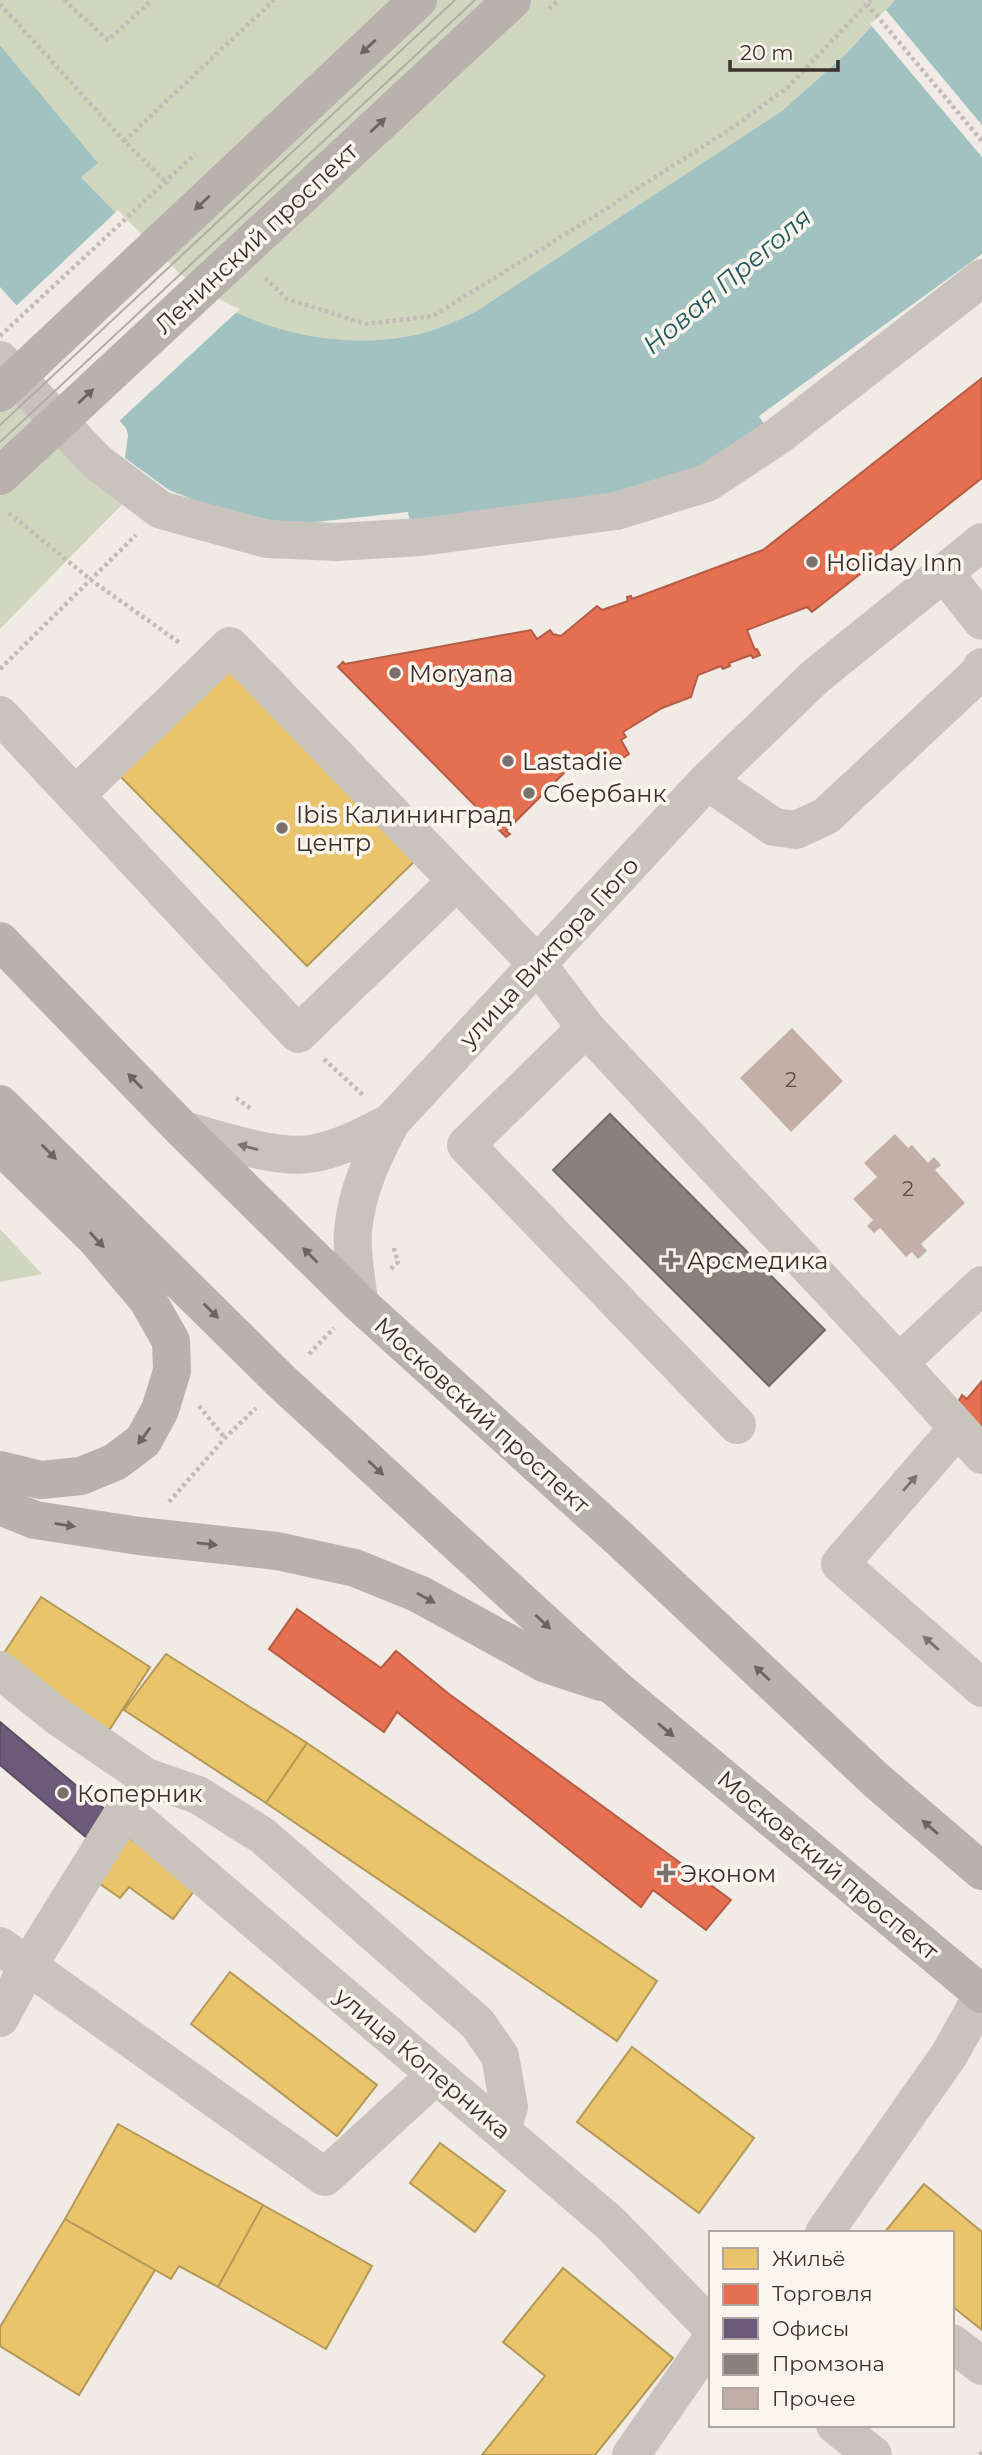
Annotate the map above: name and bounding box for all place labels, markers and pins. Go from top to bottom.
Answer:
place label: Holiday Inn [826,548,962,577]
marker: Holiday Inn [804,554,820,570]
place label: Moryana [409,659,514,688]
marker: Moryana [387,665,403,681]
place label: Lastadie [522,747,623,776]
marker: Lastadie [500,753,516,769]
place label: Сбербанк [543,779,666,808]
marker: Сбербанк [521,785,537,801]
place label: Ibis Калининград центр [296,800,512,857]
marker: Ibis Калининград центр [274,820,290,836]
place label: Арсмедика [687,1246,828,1275]
marker: Арсмедика [661,1250,681,1270]
place label: Коперник [77,1779,203,1808]
marker: Коперник [55,1785,71,1801]
place label: Эконом [680,1859,776,1888]
marker: Эконом [658,1865,674,1881]

